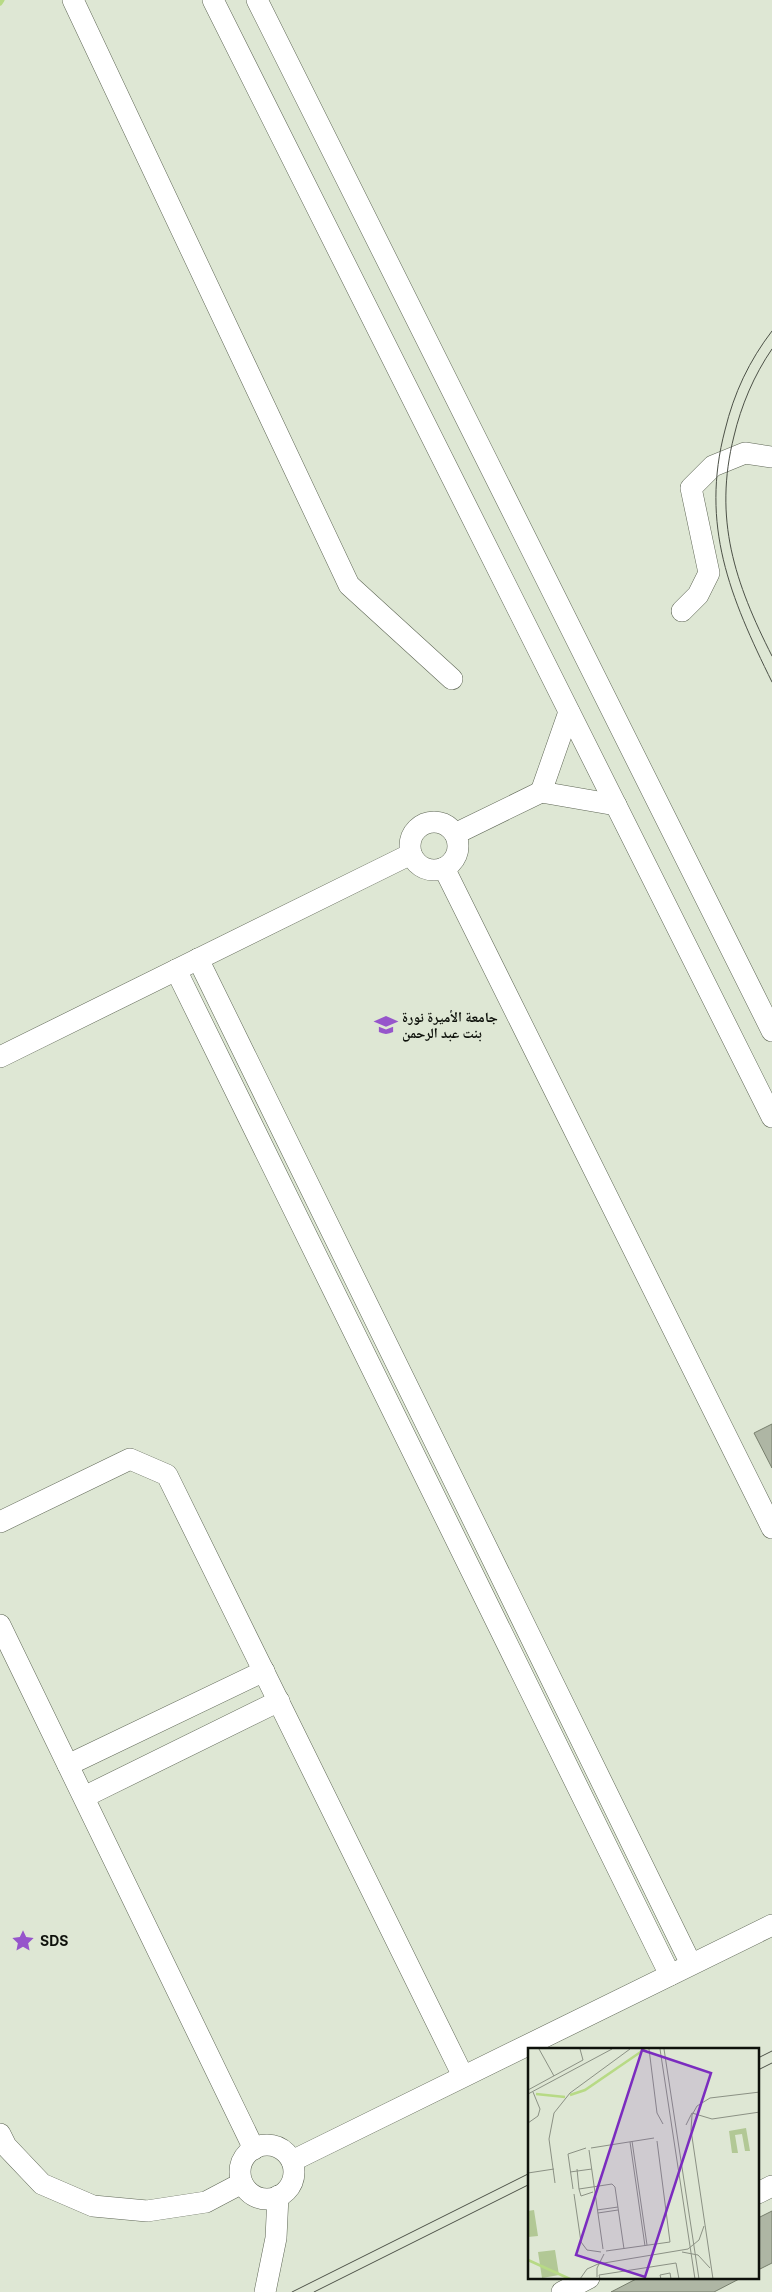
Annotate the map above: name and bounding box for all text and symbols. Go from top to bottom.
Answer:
place label: جامعة الأميرة نورة بنت عبد الرحمن [402,1008,498,1042]
school or university icon: جامعة الأميرة نورة بنت عبد الرحمن [373,1012,399,1038]
place icon: SDS [10,1928,36,1954]
place label: SDS [40,1932,68,1949]
inset map [528,2048,760,2280]

